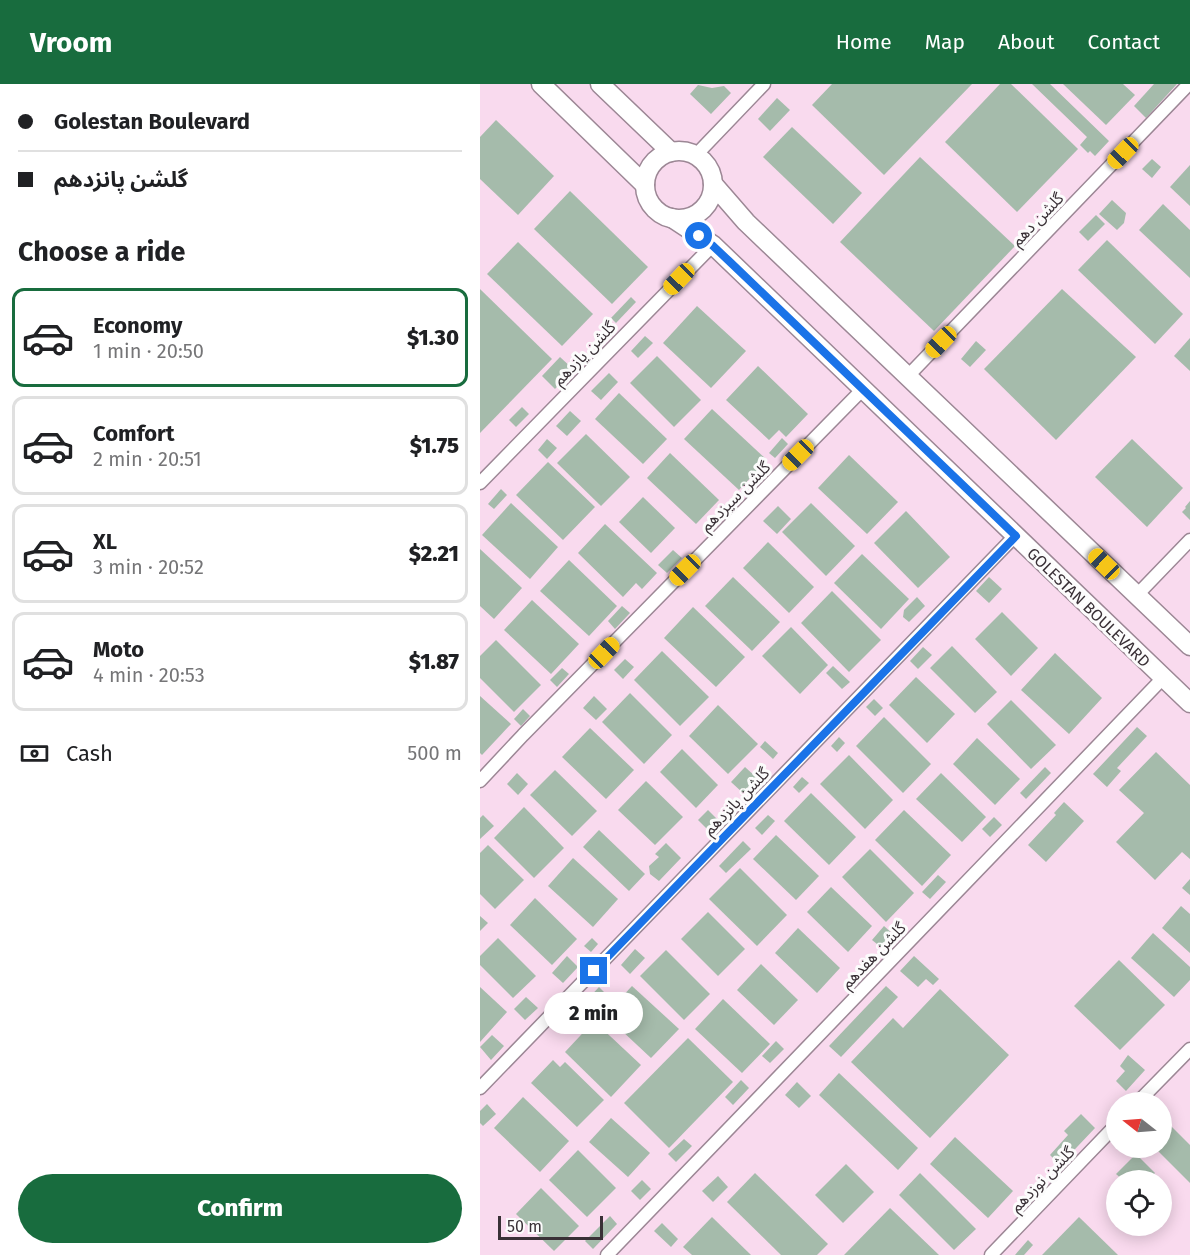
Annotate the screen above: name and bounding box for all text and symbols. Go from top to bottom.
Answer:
text: Vroom [30,26,112,59]
text: Home [836,29,892,55]
text: Map [925,29,965,55]
text: About [998,29,1055,55]
text: Contact [1088,29,1160,55]
text: Golestan Boulevard [54,108,250,135]
car [1104,134,1142,172]
text: گلشن پانزدهم [54,166,188,193]
street label: گلشن دهم [1007,188,1070,252]
route start [685,222,712,249]
text: Choose a ride [18,236,185,268]
car [660,260,698,298]
icon: car [21,311,75,365]
text: Economy [93,312,182,339]
street label: گلشن یازدهم [549,317,622,391]
car [922,323,960,361]
text: $1.30 [407,324,459,351]
text: 1 min · 20:50 [93,339,204,363]
icon: car [21,419,75,473]
text: Comfort [93,420,174,447]
text: $1.75 [410,432,459,459]
car [779,436,817,474]
text: 2 min · 20:51 [93,447,202,471]
street label: گلشن سیزدهم [696,457,777,537]
icon: car [21,527,75,581]
text: XL [93,528,117,555]
text: $2.21 [409,540,459,567]
street label: GOLESTAN BOULEVARD [1023,544,1154,671]
car [1085,545,1123,583]
car [666,551,704,589]
text: 3 min · 20:52 [93,555,204,579]
car [585,634,623,672]
icon: car [21,635,75,689]
text: Moto [93,636,144,663]
text: $1.87 [409,648,459,675]
text: 4 min · 20:53 [93,663,205,687]
icon: cash [18,737,51,770]
text: Cash [66,740,113,767]
text: 500 m [407,741,462,765]
street label: گلشن پانزدهم [700,763,776,841]
street label: گلشن هفدهم [837,918,912,995]
route end [580,957,607,984]
callout: 2 min [544,992,644,1034]
text: 2 min [569,1001,618,1025]
north arrow [1106,1092,1172,1158]
map controls [1106,1092,1172,1236]
street label: گلشن نوزدهم [1006,1142,1081,1218]
button: locate [1106,1170,1172,1236]
button: Confirm [18,1174,462,1243]
scale bar [498,1213,603,1240]
text: 50 m [507,1217,542,1236]

